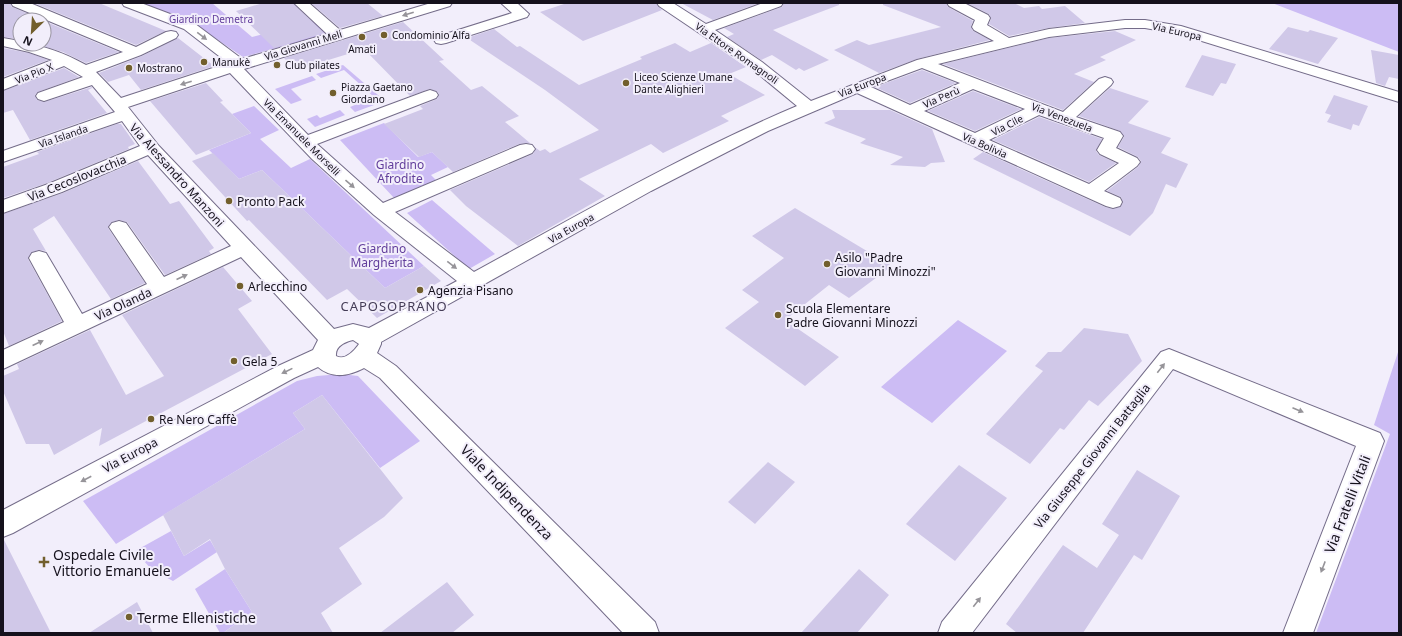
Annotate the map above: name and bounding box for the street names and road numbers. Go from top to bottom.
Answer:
street label: Via Ettore Romagnoli [693,19,781,87]
street label: Via Europa [1151,19,1203,43]
street label: Via Giovanni Meli [262,27,344,63]
street label: Via Pio X [13,59,55,87]
street label: Via Europa [836,69,888,101]
street label: Via Perù [920,83,962,111]
street label: Via Emanuele Morselli [260,95,344,179]
street label: Via Venezuela [1029,99,1095,135]
street label: Via Cile [989,111,1026,139]
street label: Via Alessandro Manzoni [126,119,228,231]
street label: Via Islanda [37,121,89,151]
street label: Via Bolivia [960,129,1010,161]
street label: Via Cecoslovacchia [25,150,129,206]
street label: Via Europa [546,210,596,246]
street label: Via Olanda [92,283,154,325]
street label: Via Giuseppe Giovanni Battaglia [1030,380,1154,532]
street label: Via Europa [99,433,161,477]
street label: Viale Indipendenza [457,440,557,544]
street label: Via Fratelli Vitali [1320,452,1374,556]

